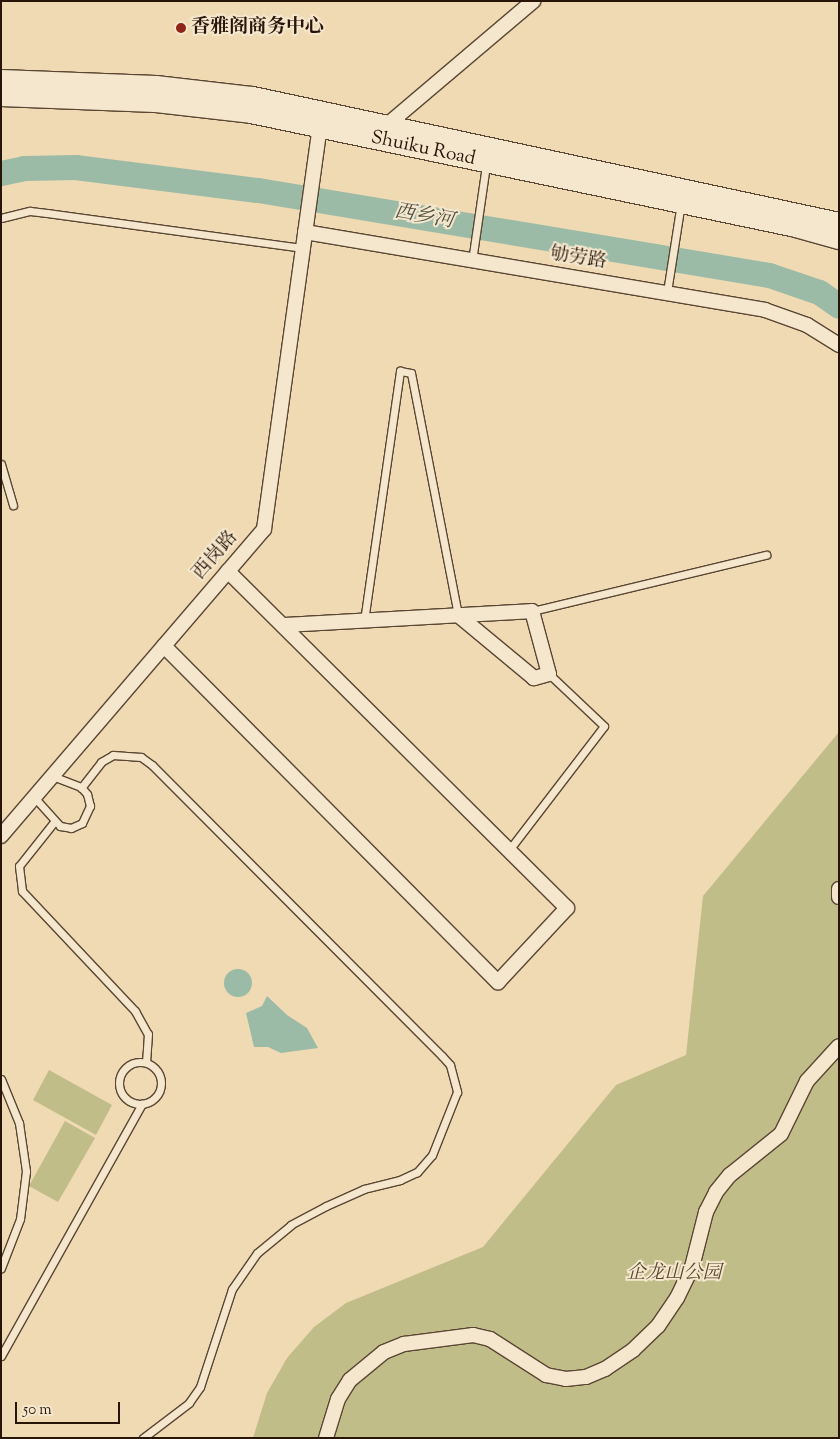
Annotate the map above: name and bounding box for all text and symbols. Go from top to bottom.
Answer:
place label: 香雅阁商务中心 [191,17,324,39]
marker: 香雅阁商务中心 [175,22,187,34]
street label: Shuiku Road [369,127,477,171]
water label: 西乡河 [392,200,456,234]
street label: 劬劳路 [548,243,608,275]
street label: 西岗路 [189,527,243,585]
park label: 企龙山公园 [627,1263,721,1285]
scale bar [18,1392,122,1424]
text: 50 m [23,1400,52,1421]

